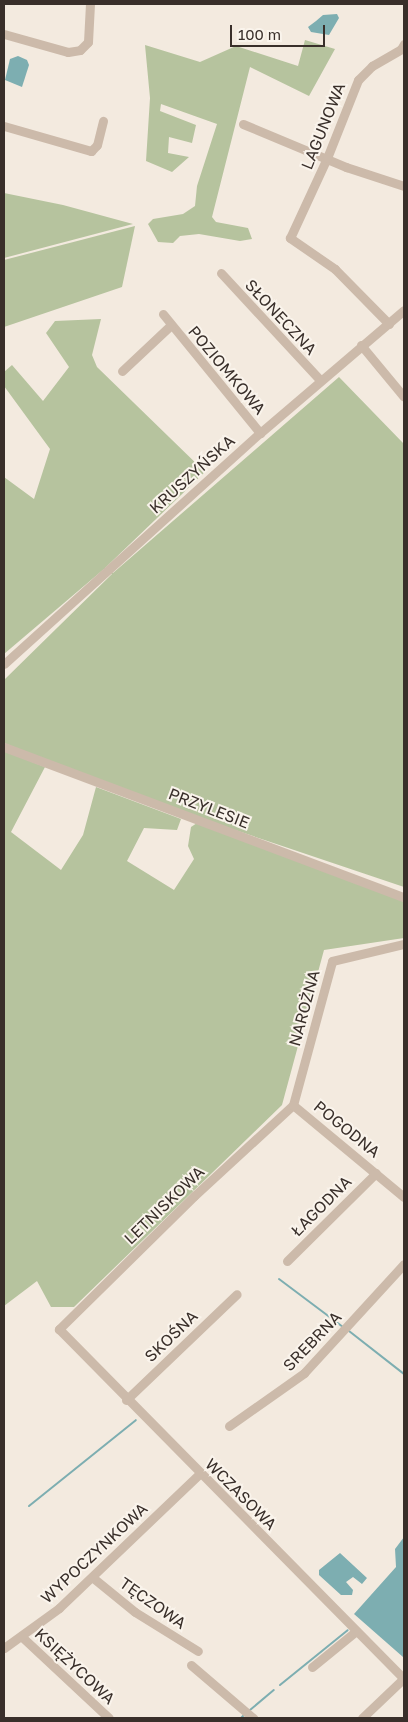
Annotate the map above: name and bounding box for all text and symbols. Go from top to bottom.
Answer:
scale bar [233,15,328,47]
text: 100 m [238,25,281,43]
street label: LAGUNOWA [297,80,349,172]
street label: SŁONECZNA [241,275,321,359]
street label: POZIOMKOWA [184,322,270,418]
street label: KRUSZYŃSKA [146,431,238,517]
street label: PRZYLESIE [166,784,252,832]
street label: NAROŻNA [285,968,323,1048]
street label: POGODNA [310,1097,384,1161]
street label: LETNISKOWA [120,1162,208,1248]
street label: ŁAGODNA [287,1172,355,1240]
street label: SKOŚNA [141,1306,201,1366]
street label: SREBRNA [279,1307,345,1375]
street label: WCZASOWA [201,1454,281,1534]
street label: WYPOCZYNKOWA [37,1499,151,1607]
street label: TĘCZOWA [116,1573,190,1633]
street label: KSIĘŻYCOWA [31,1624,119,1708]

